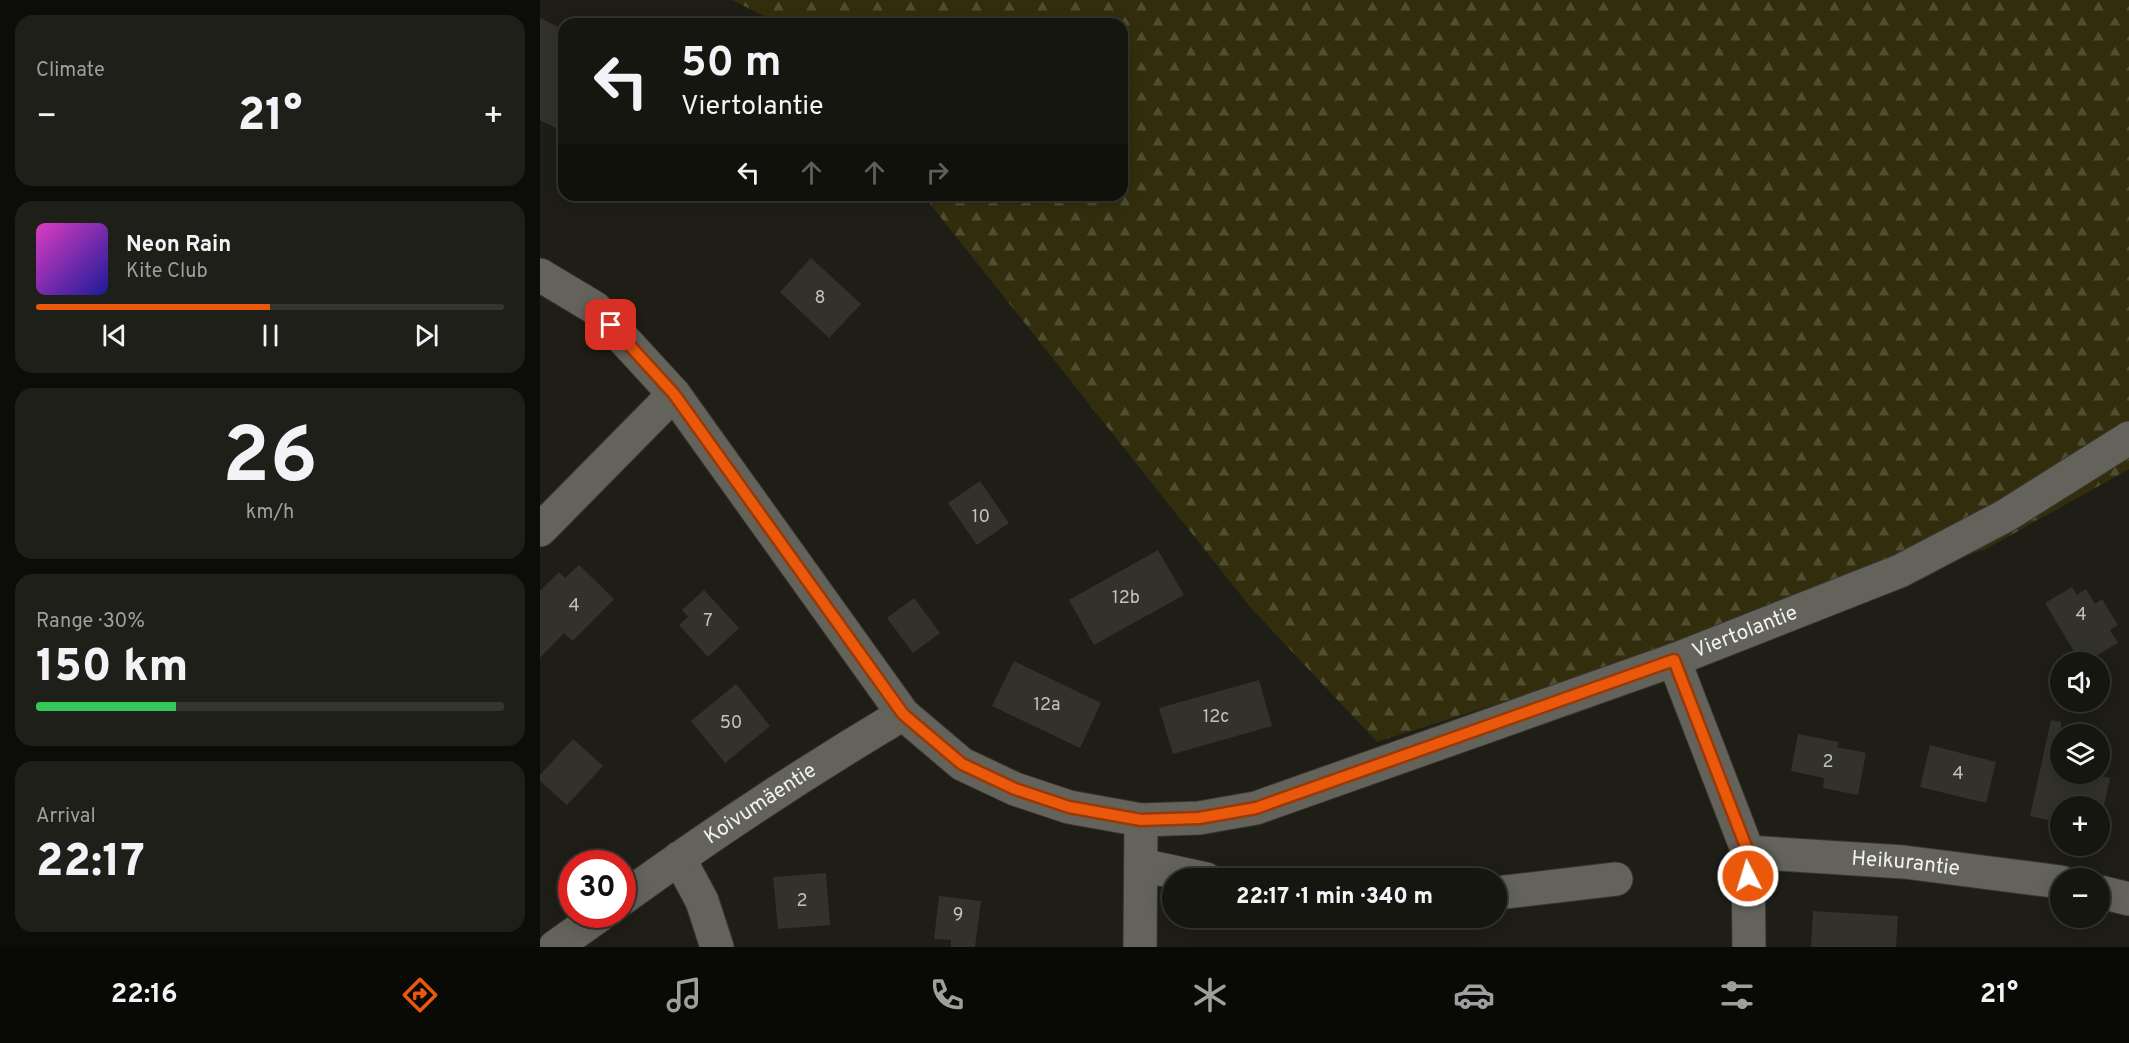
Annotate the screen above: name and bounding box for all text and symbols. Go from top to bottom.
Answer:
text: 50 m [681,38,782,91]
icon: left [582,42,660,120]
text: Climate [36,58,105,84]
text: 21° [238,89,302,146]
text: Viertolantie [681,90,824,124]
text: − [36,97,57,139]
text: + [483,97,504,139]
icon: left [732,156,765,189]
icon: ahead [795,156,828,189]
icon: ahead [858,156,891,189]
icon: right [921,156,954,189]
text: Neon Rain [126,232,231,259]
text: Kite Club [126,259,208,285]
house number: 8 [815,287,826,310]
pin [585,299,636,350]
icon: arrive [594,308,627,341]
icon: previous [98,319,131,352]
icon: pause [254,319,287,352]
icon: next [410,319,443,352]
text: 26 [222,411,318,510]
text: km/h [246,500,294,526]
house number: 10 [972,506,990,529]
house number: 12b [1112,587,1140,610]
house number: 4 [568,595,580,618]
street label: Viertolantie [1688,599,1802,665]
house number: 4 [2075,604,2087,627]
text: Range · 30% [36,609,145,635]
house number: 7 [703,610,713,633]
text: 150 km [36,640,188,697]
map controls [2050,652,2110,928]
button: sound [2050,652,2110,712]
house number: 12a [1033,694,1061,717]
house number: 12c [1203,706,1229,729]
house number: 50 [720,712,742,735]
button: layers [2050,724,2110,784]
house number: 2 [1822,751,1834,774]
street label: Koivumäentie [699,757,822,851]
house number: 4 [1952,763,1964,786]
button: + [2050,796,2110,856]
text: Arrival [36,804,96,830]
text: 22:17 [36,835,145,892]
position arrow [1716,844,1780,908]
street label: Heikurantie [1850,845,1961,882]
speed limit sign: 30 [558,850,636,928]
button: − [2050,868,2110,928]
text: 22:17 · 1 min · 340 m [1236,884,1433,911]
house number: 2 [796,890,808,913]
house number: 9 [953,904,963,927]
icon: directions [399,974,441,1016]
icon: music [663,974,705,1016]
icon: phone [926,974,968,1016]
icon: climate [1189,974,1231,1016]
icon: car [1453,974,1495,1016]
icon: filters [1716,974,1758,1016]
text: 22:16 [111,978,178,1012]
text: 21° [1980,978,2018,1012]

